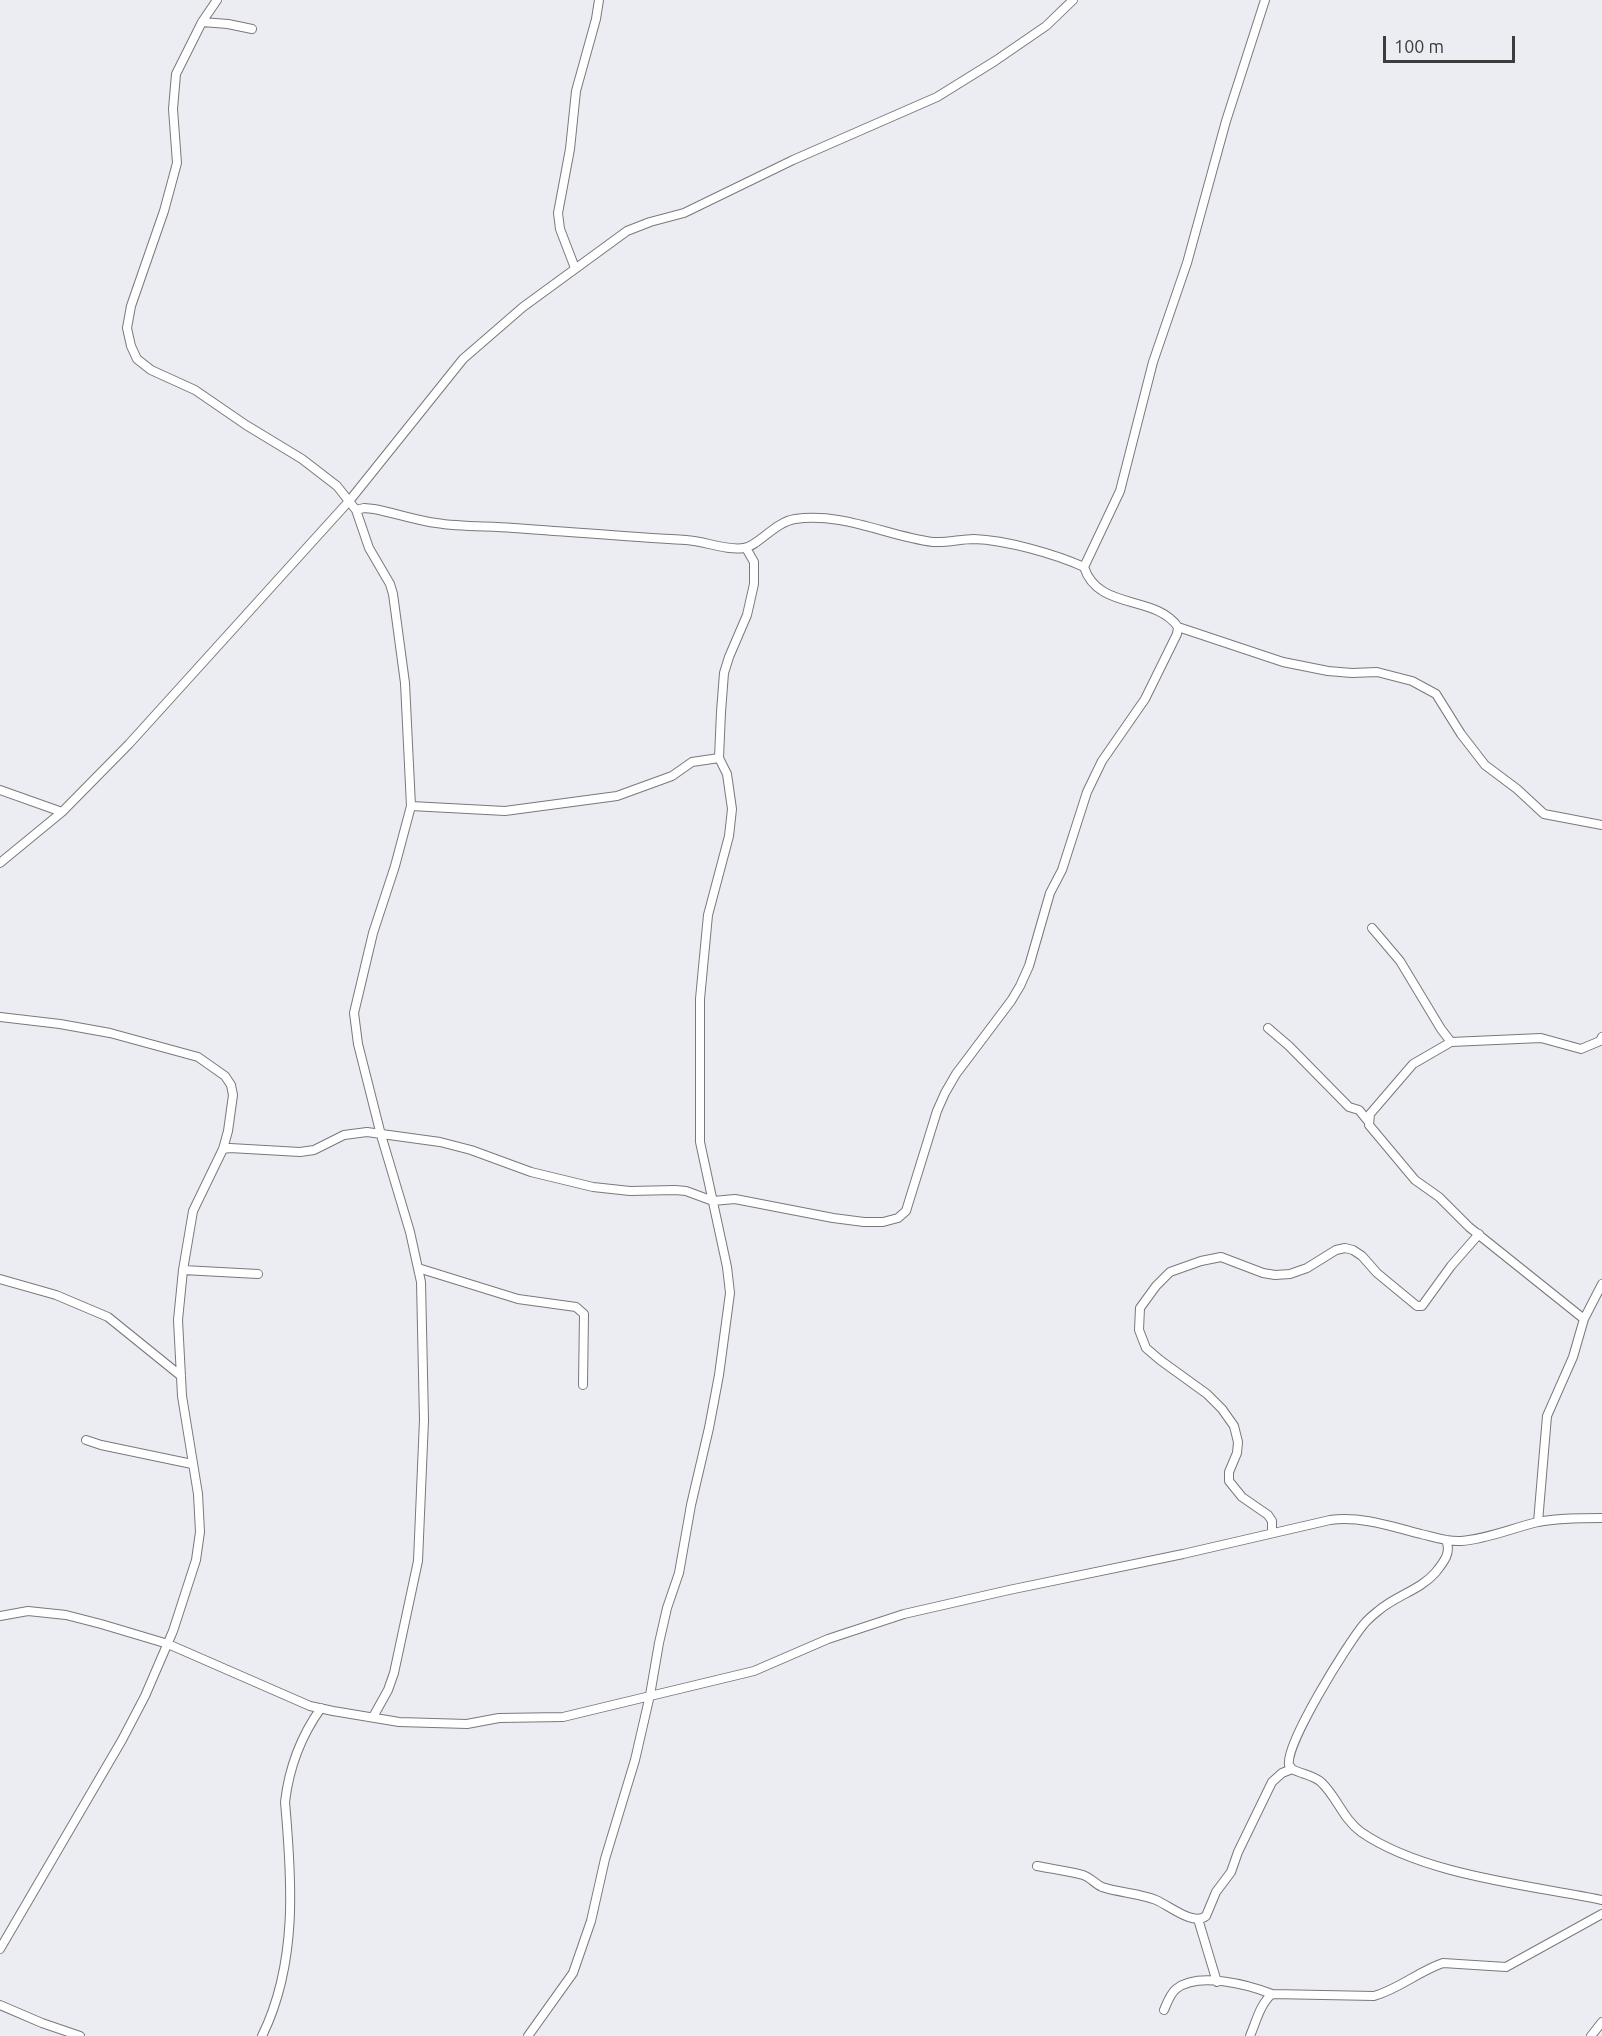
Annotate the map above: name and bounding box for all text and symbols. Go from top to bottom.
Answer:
scale bar [1386,24,1518,62]
text: 100 m [1394,36,1444,56]

